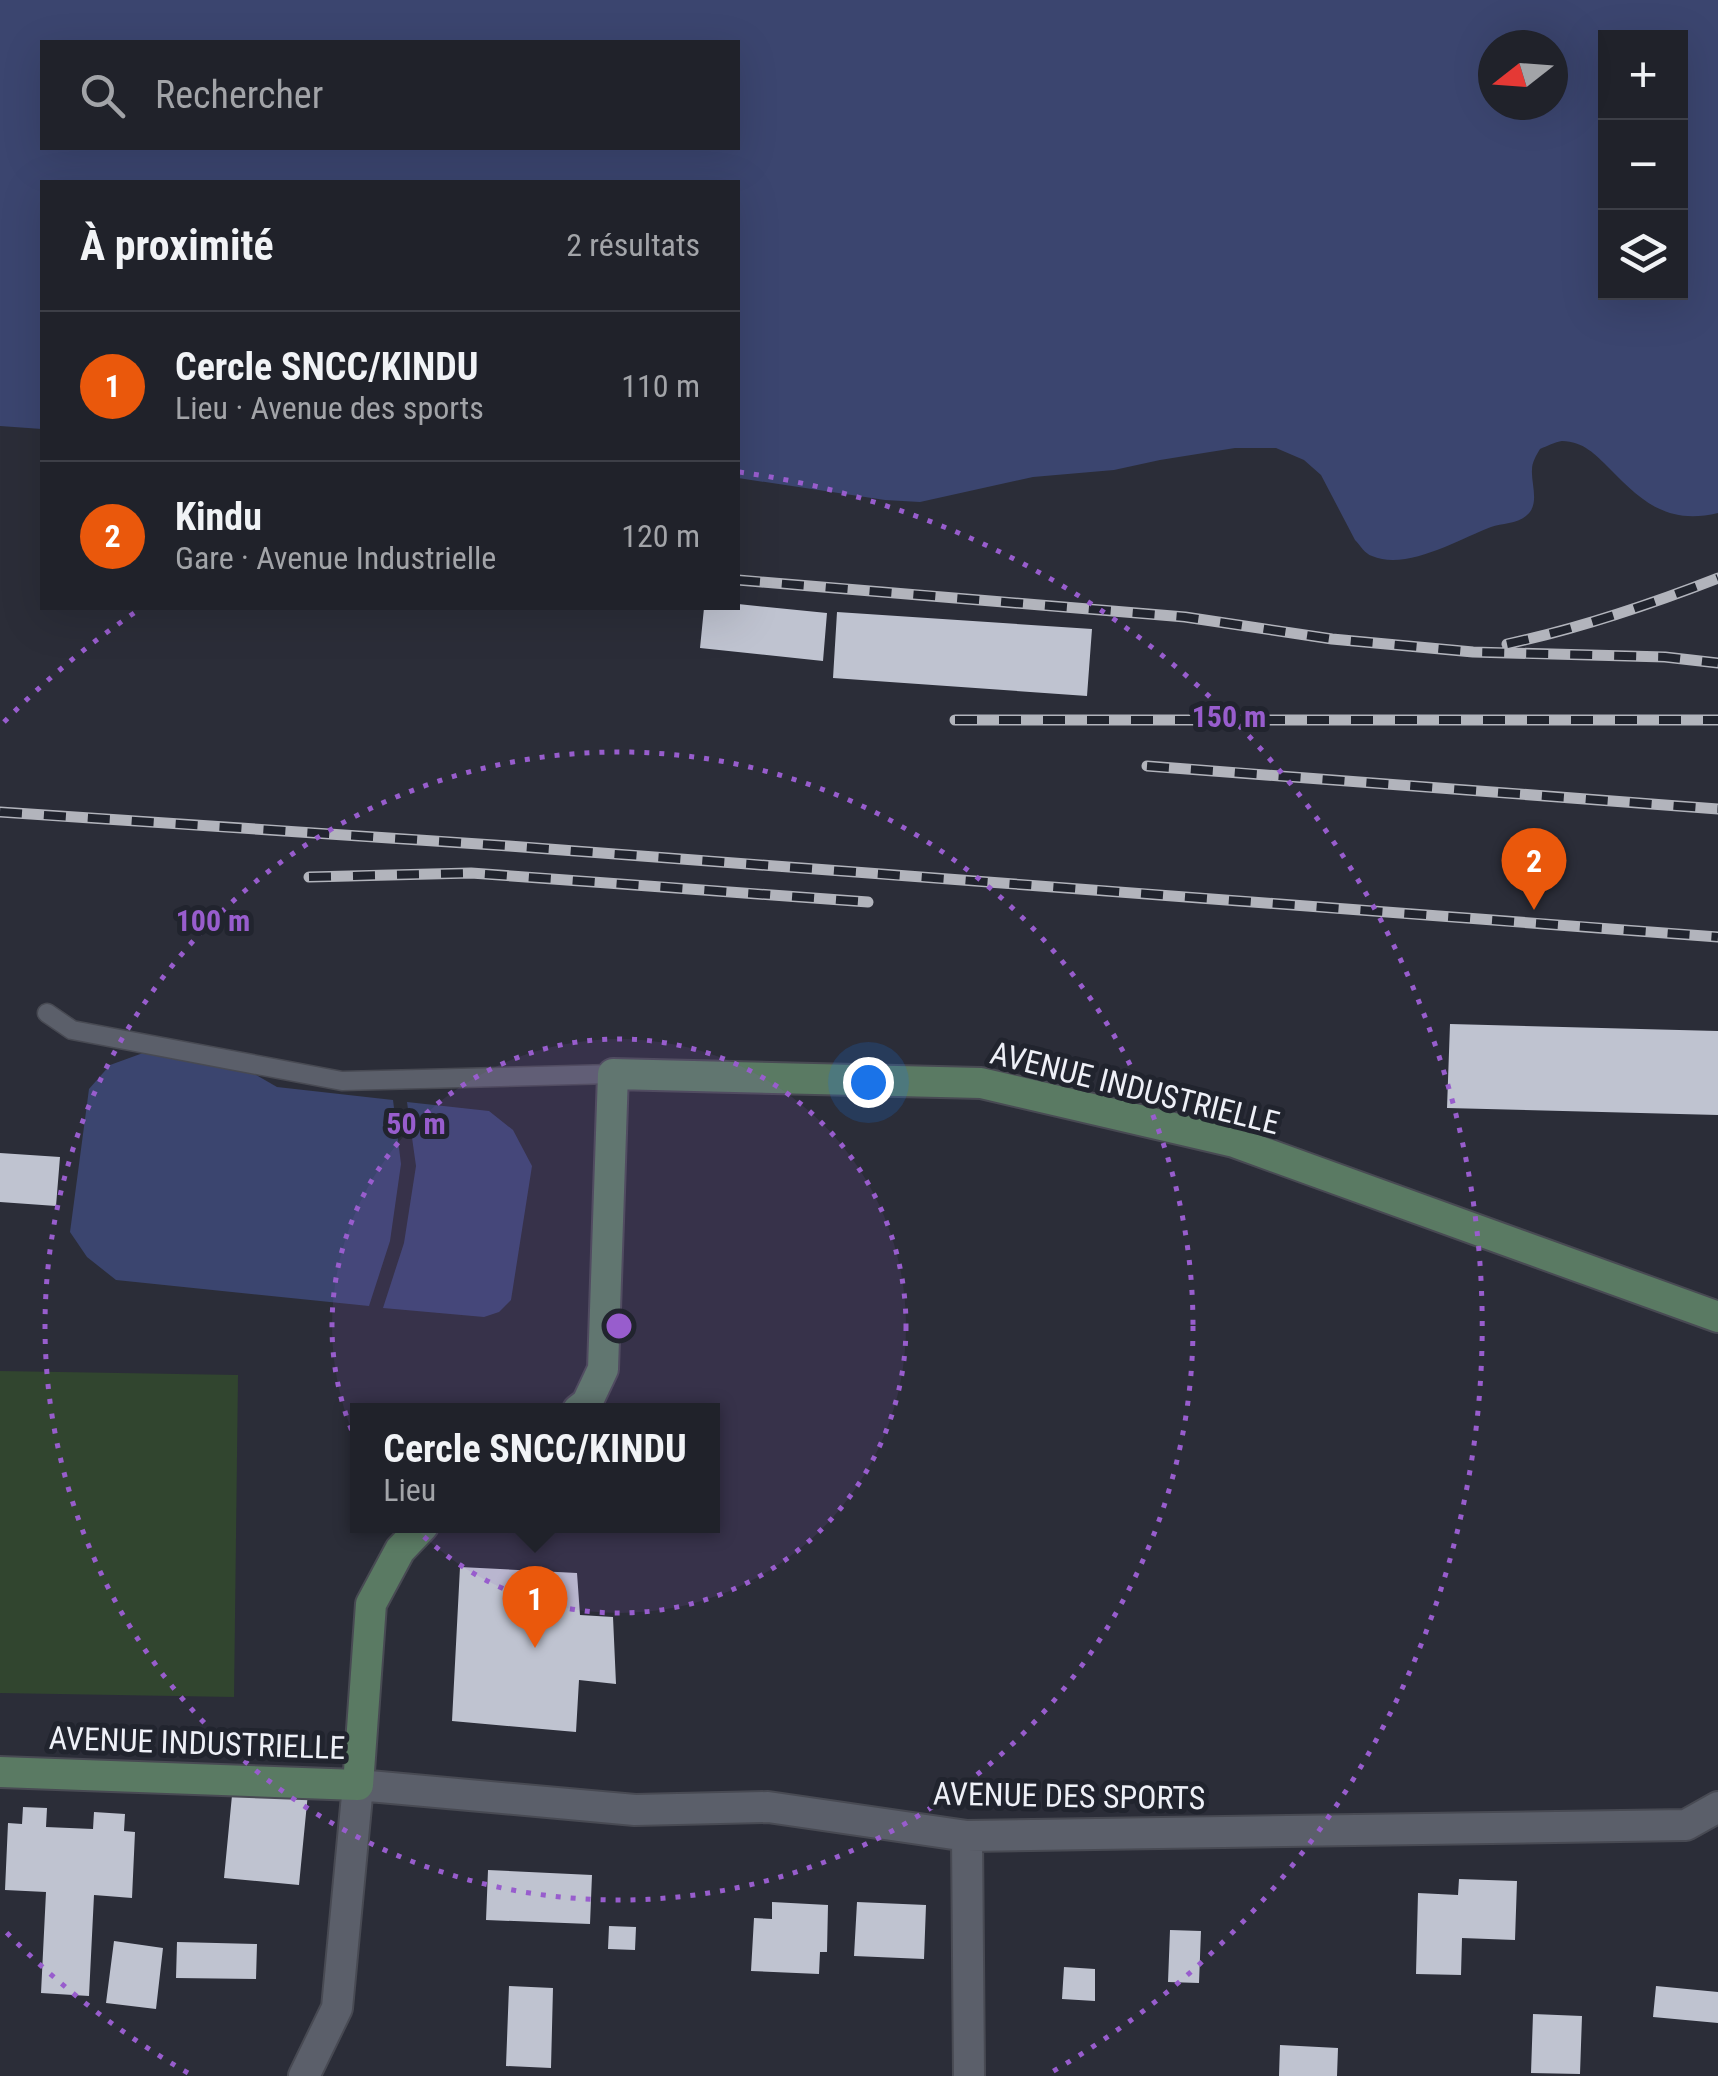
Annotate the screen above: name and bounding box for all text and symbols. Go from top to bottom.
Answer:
north arrow [1478,30,1568,120]
map controls [1598,30,1688,300]
button: + [1598,30,1688,120]
search box [40,40,740,150]
icon: search [75,68,130,123]
text: Rechercher [155,73,323,117]
button: − [1598,120,1688,210]
button: layers [1598,210,1688,300]
text: À proximité [80,221,273,270]
text: 2 résultats [566,226,700,264]
text: Cercle SNCC/KINDU [175,345,478,389]
text: 1 [104,367,121,405]
text: 110 m [621,367,700,405]
text: Lieu · Avenue des sports [175,389,484,427]
text: Kindu [175,495,262,539]
text: 2 [104,517,121,555]
text: 120 m [621,517,700,555]
text: Gare · Avenue Industrielle [175,539,496,577]
text: 150 m [1192,699,1266,734]
pin: 2 [1502,828,1566,910]
text: 100 m [176,903,250,938]
street label: AVENUE INDUSTRIELLE [987,1034,1283,1142]
your location [843,1057,894,1108]
text: 50 m [386,1106,446,1141]
centre of rings [601,1308,637,1344]
popup [350,1403,720,1533]
text: Cercle SNCC/KINDU [383,1427,687,1471]
text: Lieu [383,1471,436,1509]
pin: 1 [502,1566,568,1648]
street label: AVENUE INDUSTRIELLE [48,1719,346,1767]
street label: AVENUE DES SPORTS [932,1775,1206,1817]

